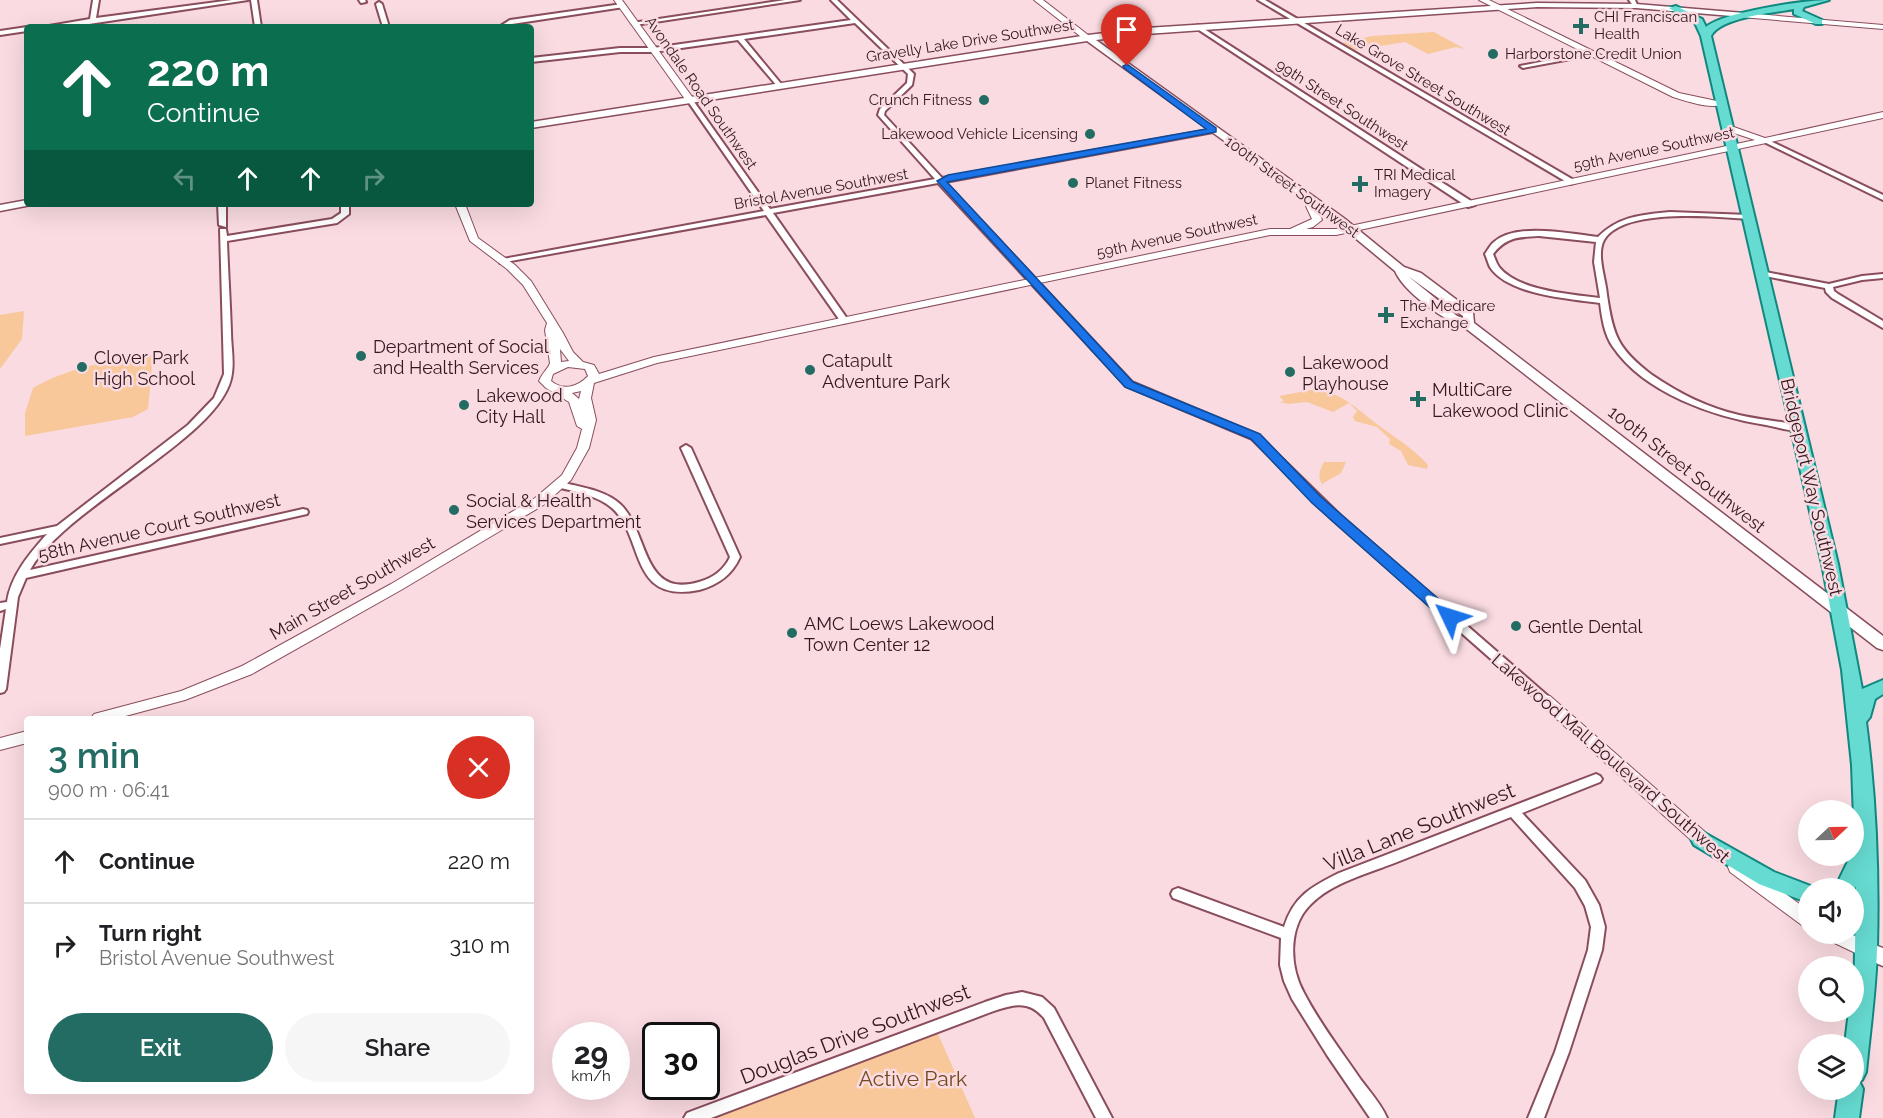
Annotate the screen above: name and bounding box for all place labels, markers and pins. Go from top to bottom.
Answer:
pin [1101,4,1152,66]
place label: CHI Franciscan Health [1594,8,1697,43]
marker: CHI Franciscan Health [1572,17,1590,35]
place label: Harborstone Credit Union [1505,45,1682,63]
marker: Harborstone Credit Union [1486,47,1500,61]
place label: Crunch Fitness [869,91,972,109]
marker: Crunch Fitness [977,93,991,107]
place label: Lakewood Vehicle Licensing [881,125,1078,143]
marker: Lakewood Vehicle Licensing [1083,127,1097,141]
place label: TRI Medical Imagery [1374,166,1456,201]
place label: Planet Fitness [1085,174,1182,192]
marker: TRI Medical Imagery [1351,175,1369,193]
marker: Planet Fitness [1066,176,1080,190]
place label: The Medicare Exchange [1400,297,1495,332]
marker: The Medicare Exchange [1377,306,1395,324]
place label: Department of Social and Health Services [373,336,549,378]
place label: Clover Park High School [94,347,195,389]
marker: Department of Social and Health Services [354,349,368,363]
place label: Catapult Adventure Park [822,350,950,392]
place label: Lakewood Playhouse [1302,352,1389,394]
marker: Clover Park High School [75,360,89,374]
marker: Catapult Adventure Park [803,363,817,377]
marker: Lakewood Playhouse [1283,365,1297,379]
place label: MultiCare Lakewood Clinic [1432,379,1569,421]
place label: Lakewood City Hall [476,385,563,427]
marker: MultiCare Lakewood Clinic [1409,390,1427,408]
marker: Lakewood City Hall [457,398,471,412]
place label: Social & Health Services Department [466,490,641,532]
marker: Social & Health Services Department [447,503,461,517]
place label: AMC Loews Lakewood Town Center 12 [804,613,995,655]
place label: Gentle Dental [1528,616,1643,637]
marker: Gentle Dental [1509,619,1523,633]
marker: AMC Loews Lakewood Town Center 12 [785,626,799,640]

